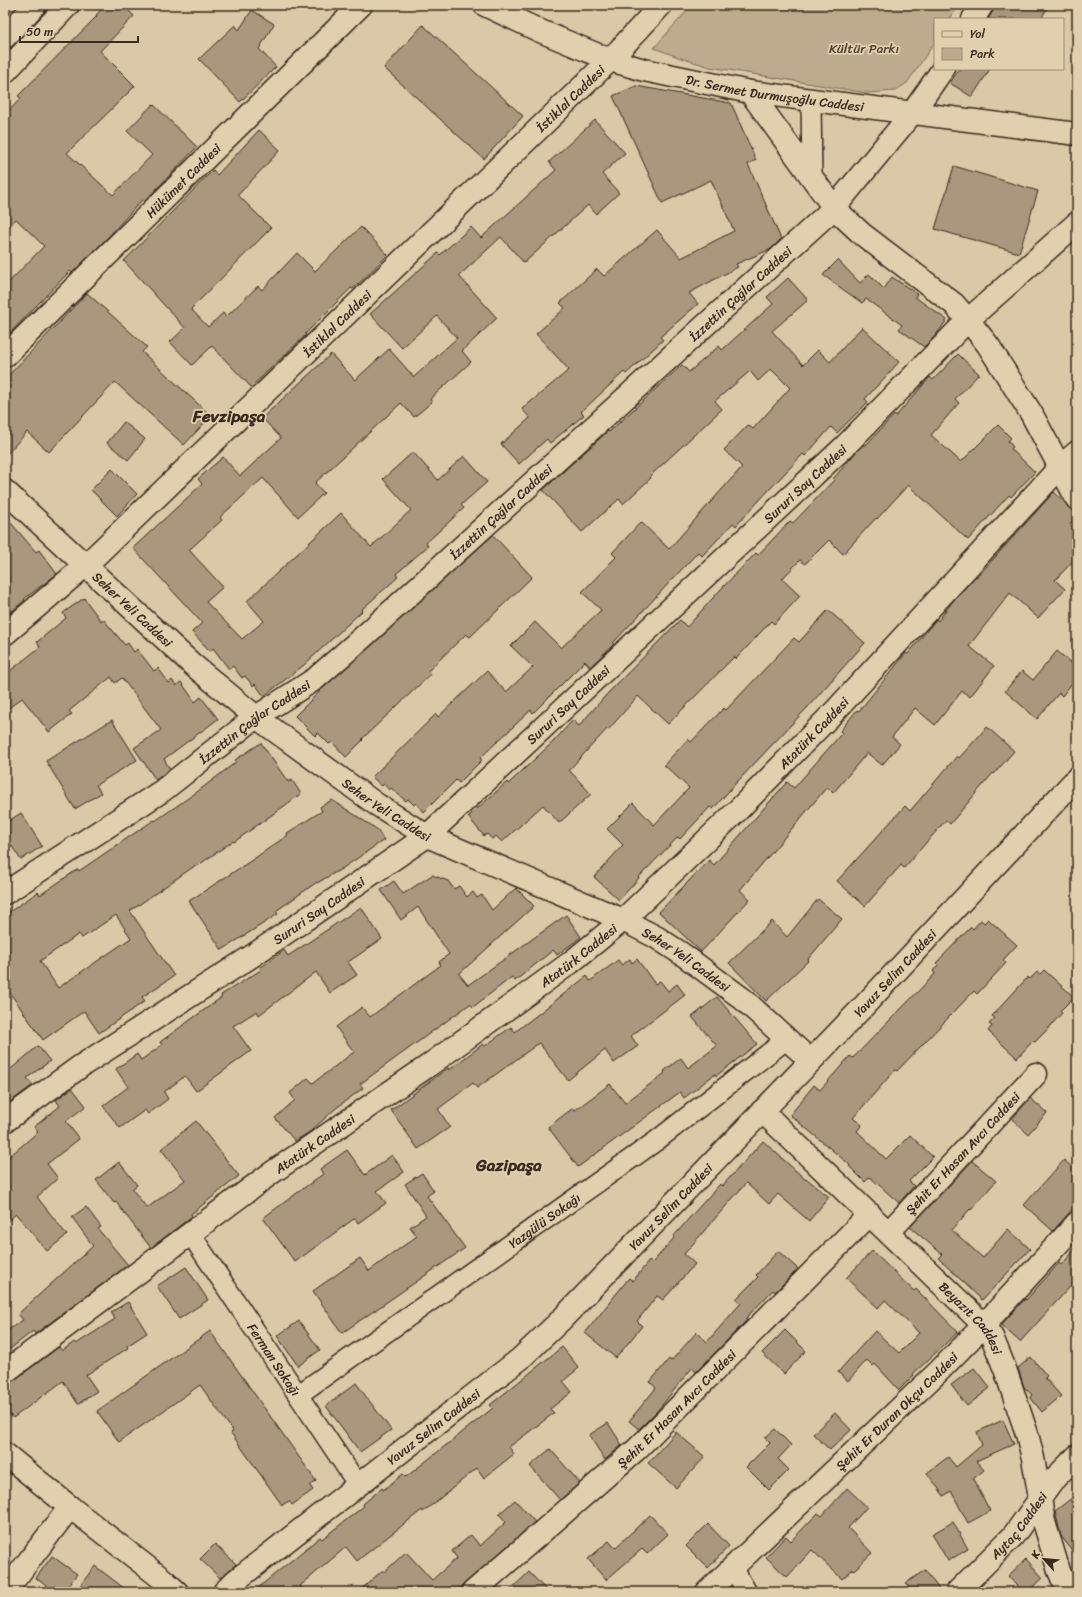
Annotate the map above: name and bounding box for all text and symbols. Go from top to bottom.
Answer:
scale bar [20,18,138,44]
legend [934,18,1064,70]
text: 50 m [26,21,53,43]
text: Yol [970,23,985,45]
park label: Kültür Parkı [829,37,899,60]
text: Park [970,43,995,65]
street label: İstiklal Caddesi [530,59,611,139]
street label: Dr. Sermet Durmuşoğlu Caddesi [683,68,866,119]
street label: Hükümet Caddesi [140,138,227,224]
street label: İzzettin Çağlar Caddesi [683,240,798,348]
street label: İstiklal Caddesi [296,284,378,363]
district label: Fevzipaşa [192,401,266,431]
street label: Sururi Say Caddesi [758,438,853,529]
street label: İzzettin Çağlar Caddesi [443,458,558,566]
street label: Seher Yeli Caddesi [87,566,178,653]
street label: Sururi Say Caddesi [521,659,616,750]
street label: İzzettin Çağlar Caddesi [193,673,316,771]
street label: Atatürk Caddesi [772,691,855,775]
street label: Seher Yeli Caddesi [337,772,435,848]
street label: Sururi Say Caddesi [268,870,370,951]
street label: Atatürk Caddesi [534,918,623,994]
street label: Seher Yeli Caddesi [638,921,735,998]
street label: Yavuz Selim Caddesi [848,923,943,1023]
street label: Şehit Er Hasan Avcı Caddesi [900,1086,1026,1220]
street label: Atatürk Caddesi [269,1108,361,1180]
district label: Gazipaşa [475,1150,542,1180]
street label: Yavuz Selim Caddesi [623,1158,719,1256]
street label: Yazgülü Sokağı [503,1187,586,1254]
street label: Beyazıt Caddesi [933,1276,1009,1359]
street label: Ferman Sokağı [241,1318,307,1402]
street label: Şehit Er Hasan Avcı Caddesi [612,1344,742,1474]
street label: Şehit Er Duran Okçu Caddesi [830,1346,964,1476]
street label: Yavuz Selim Caddesi [382,1383,486,1471]
street label: Aytaç Caddesi [984,1487,1054,1566]
north arrow [1024,1539,1064,1579]
text: K [1025,1546,1046,1563]

